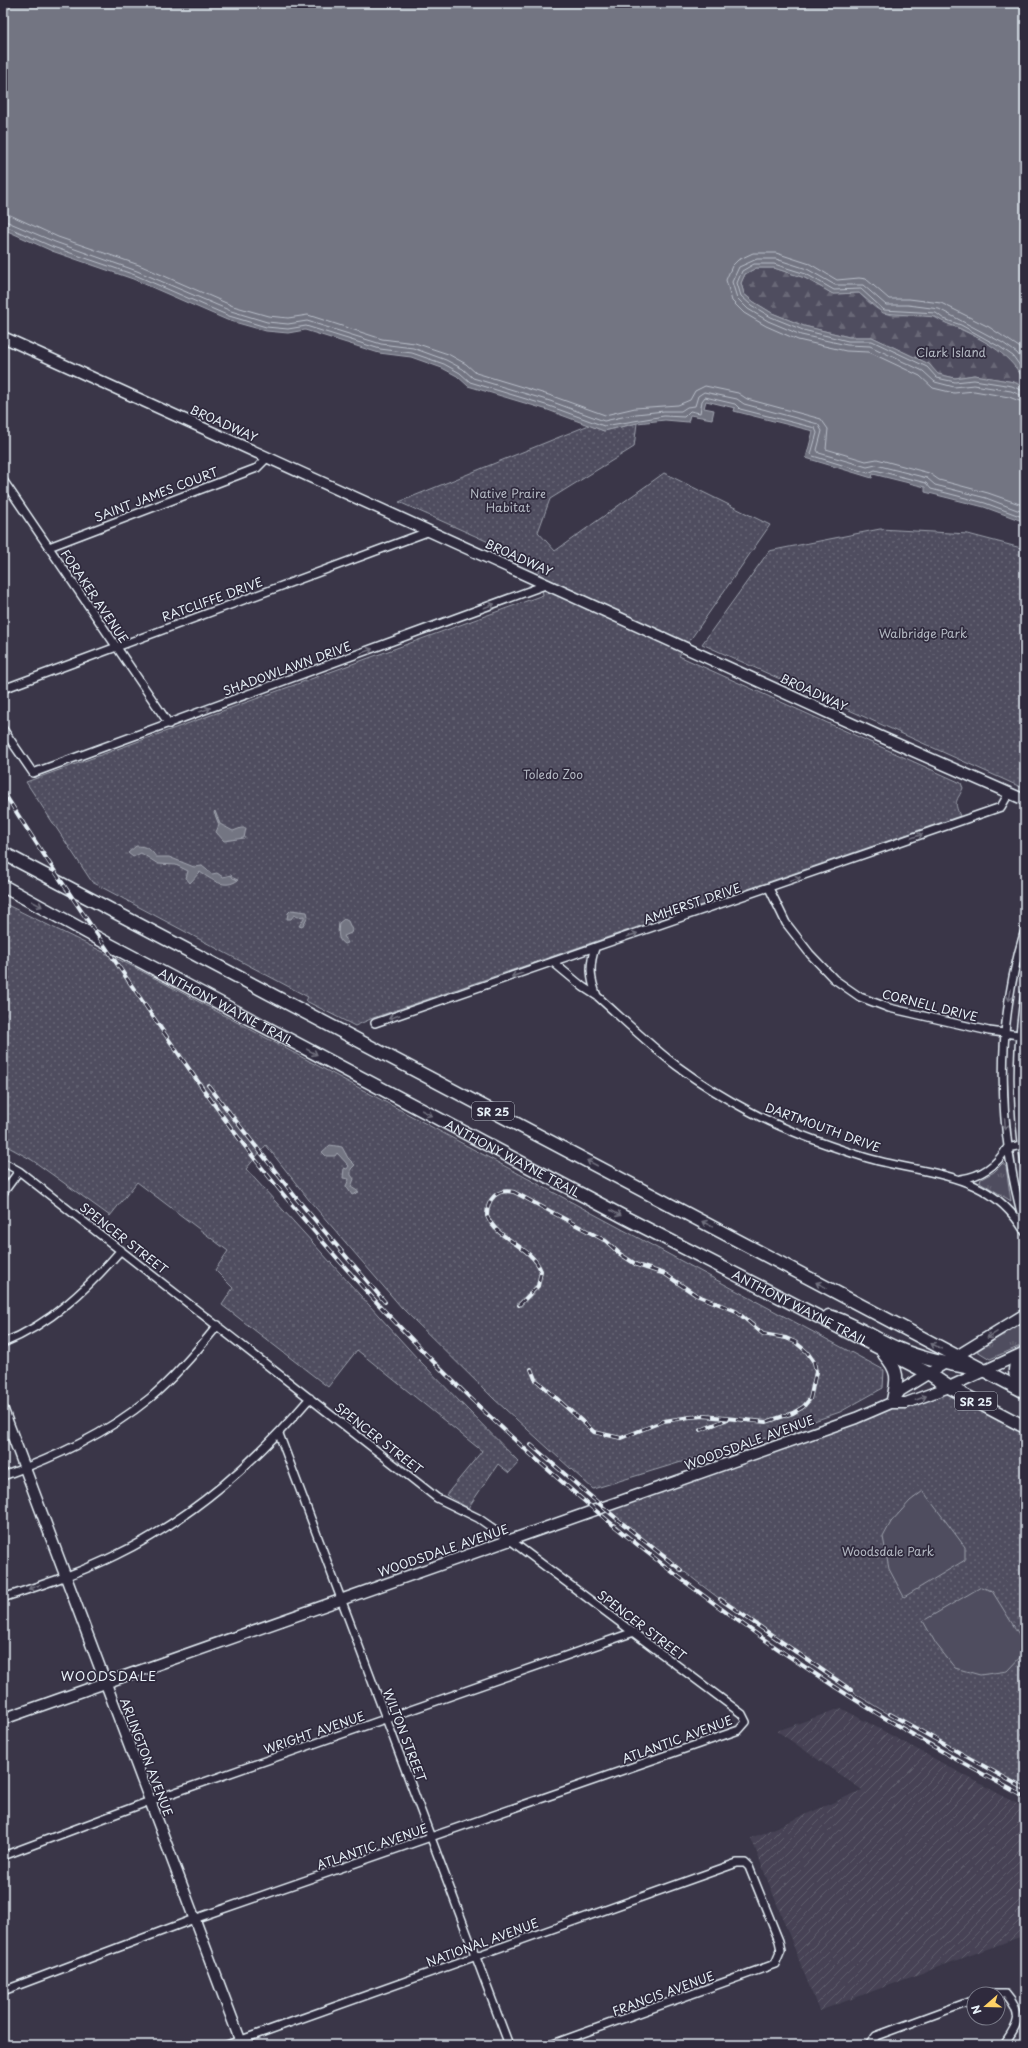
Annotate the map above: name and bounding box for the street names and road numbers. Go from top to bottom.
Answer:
street label: BROADWAY [187,400,261,446]
street label: SAINT JAMES COURT [92,462,221,526]
street label: BROADWAY [482,534,556,580]
street label: FORAKER AVENUE [57,546,133,646]
street label: RATCLIFFE DRIVE [159,572,265,626]
street label: SHADOWLAWN DRIVE [221,636,353,700]
street label: BROADWAY [777,669,851,716]
street label: AMHERST DRIVE [641,878,743,928]
street label: ANTHONY WAYNE TRAIL [156,963,297,1050]
street label: CORNELL DRIVE [880,984,980,1026]
street label: DARTMOUTH DRIVE [763,1098,883,1156]
road number: SR 25 [472,1102,514,1120]
street label: ANTHONY WAYNE TRAIL [442,1115,584,1201]
street label: SPENCER STREET [76,1198,172,1279]
street label: ANTHONY WAYNE TRAIL [729,1265,872,1350]
road number: SR 25 [955,1392,997,1410]
street label: SPENCER STREET [331,1398,427,1479]
street label: WOODSDALE AVENUE [682,1410,816,1474]
street label: WOODSDALE AVENUE [375,1519,511,1581]
street label: SPENCER STREET [594,1586,691,1665]
street label: WILTON STREET [379,1686,431,1785]
street label: ARLINGTON AVENUE [116,1695,178,1819]
street label: WRIGHT AVENUE [261,1706,367,1758]
street label: ATLANTIC AVENUE [619,1711,735,1767]
street label: ATLANTIC AVENUE [314,1819,430,1873]
street label: NATIONAL AVENUE [423,1913,541,1971]
street label: FRANCIS AVENUE [610,1966,716,2020]

